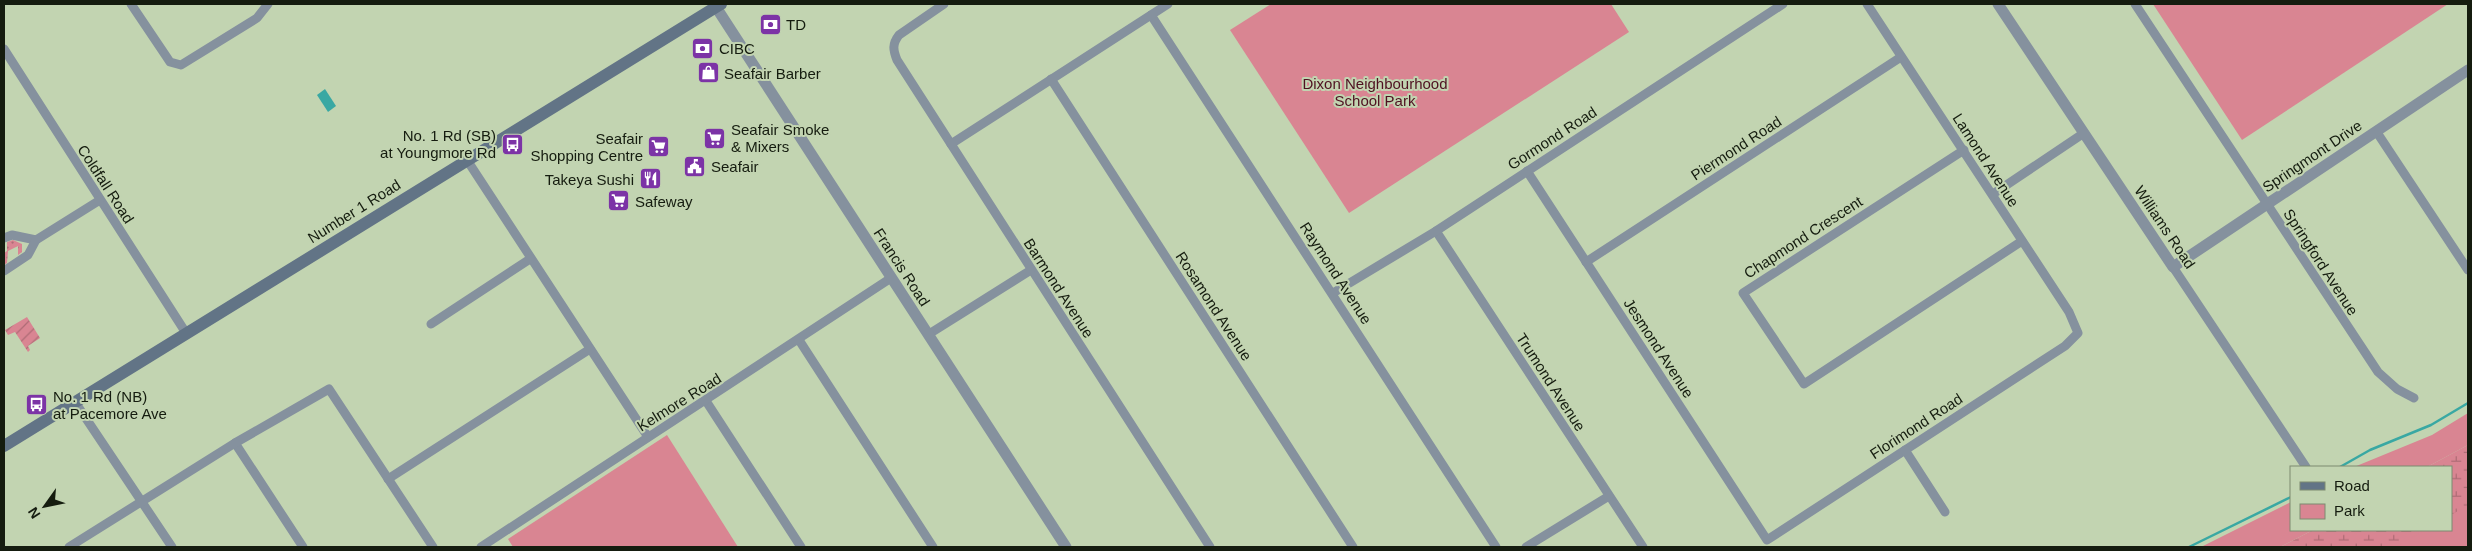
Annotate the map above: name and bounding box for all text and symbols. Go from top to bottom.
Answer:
bank icon: TD [758,12,782,36]
place label: TD [786,16,806,33]
bank icon: CIBC [691,36,715,60]
place label: CIBC [719,40,755,57]
shop icon: Seafair Barber [696,61,720,85]
place label: Seafair Barber [724,65,821,82]
park label: Dixon Neighbourhood School Park [1302,75,1448,109]
street label: Gormond Road [1504,103,1600,173]
street label: Lamond Avenue [1949,110,2023,210]
street label: Piermond Road [1688,112,1784,184]
street label: Springmont Drive [2259,117,2365,195]
place label: Seafair Smoke & Mixers [731,121,829,155]
supermarket icon: Seafair Smoke & Mixers [703,126,727,150]
place label: No. 1 Rd (SB) at Youngmore Rd [380,127,496,161]
place label: Seafair Shopping Centre [530,130,643,164]
bus stop icon: No. 1 Rd (SB) at Youngmore Rd [500,132,524,156]
supermarket icon: Seafair Shopping Centre [647,135,671,159]
street label: Coldfall Road [74,142,138,226]
public building icon: Seafair [683,154,707,178]
place label: Seafair [711,158,759,175]
restaurant icon: Takeya Sushi [638,167,662,191]
place label: Takeya Sushi [545,171,634,188]
street label: Number 1 Road [305,176,403,246]
street label: Williams Road [2131,183,2199,271]
supermarket icon: Safeway [607,189,631,213]
street label: Chapmond Crescent [1741,192,1866,282]
place label: Safeway [635,193,693,210]
street label: Springford Avenue [2280,206,2362,318]
street label: Raymond Avenue [1297,219,1375,327]
street label: Francis Road [871,225,933,309]
street label: Barmond Avenue [1021,235,1097,341]
street label: Rosamond Avenue [1172,248,1256,364]
street label: Jesmond Avenue [1621,295,1697,401]
street label: Trumond Avenue [1513,330,1589,434]
street label: Kelmore Road [634,369,724,435]
place label: No. 1 Rd (NB) at Pacemore Ave [53,388,167,422]
street label: Florimond Road [1867,390,1965,462]
bus stop icon: No. 1 Rd (NB) at Pacemore Ave [25,393,49,417]
legend [2290,466,2452,531]
text: Road [2334,477,2370,494]
north arrow [20,481,70,531]
text: Park [2334,502,2365,519]
text: N [25,504,44,522]

